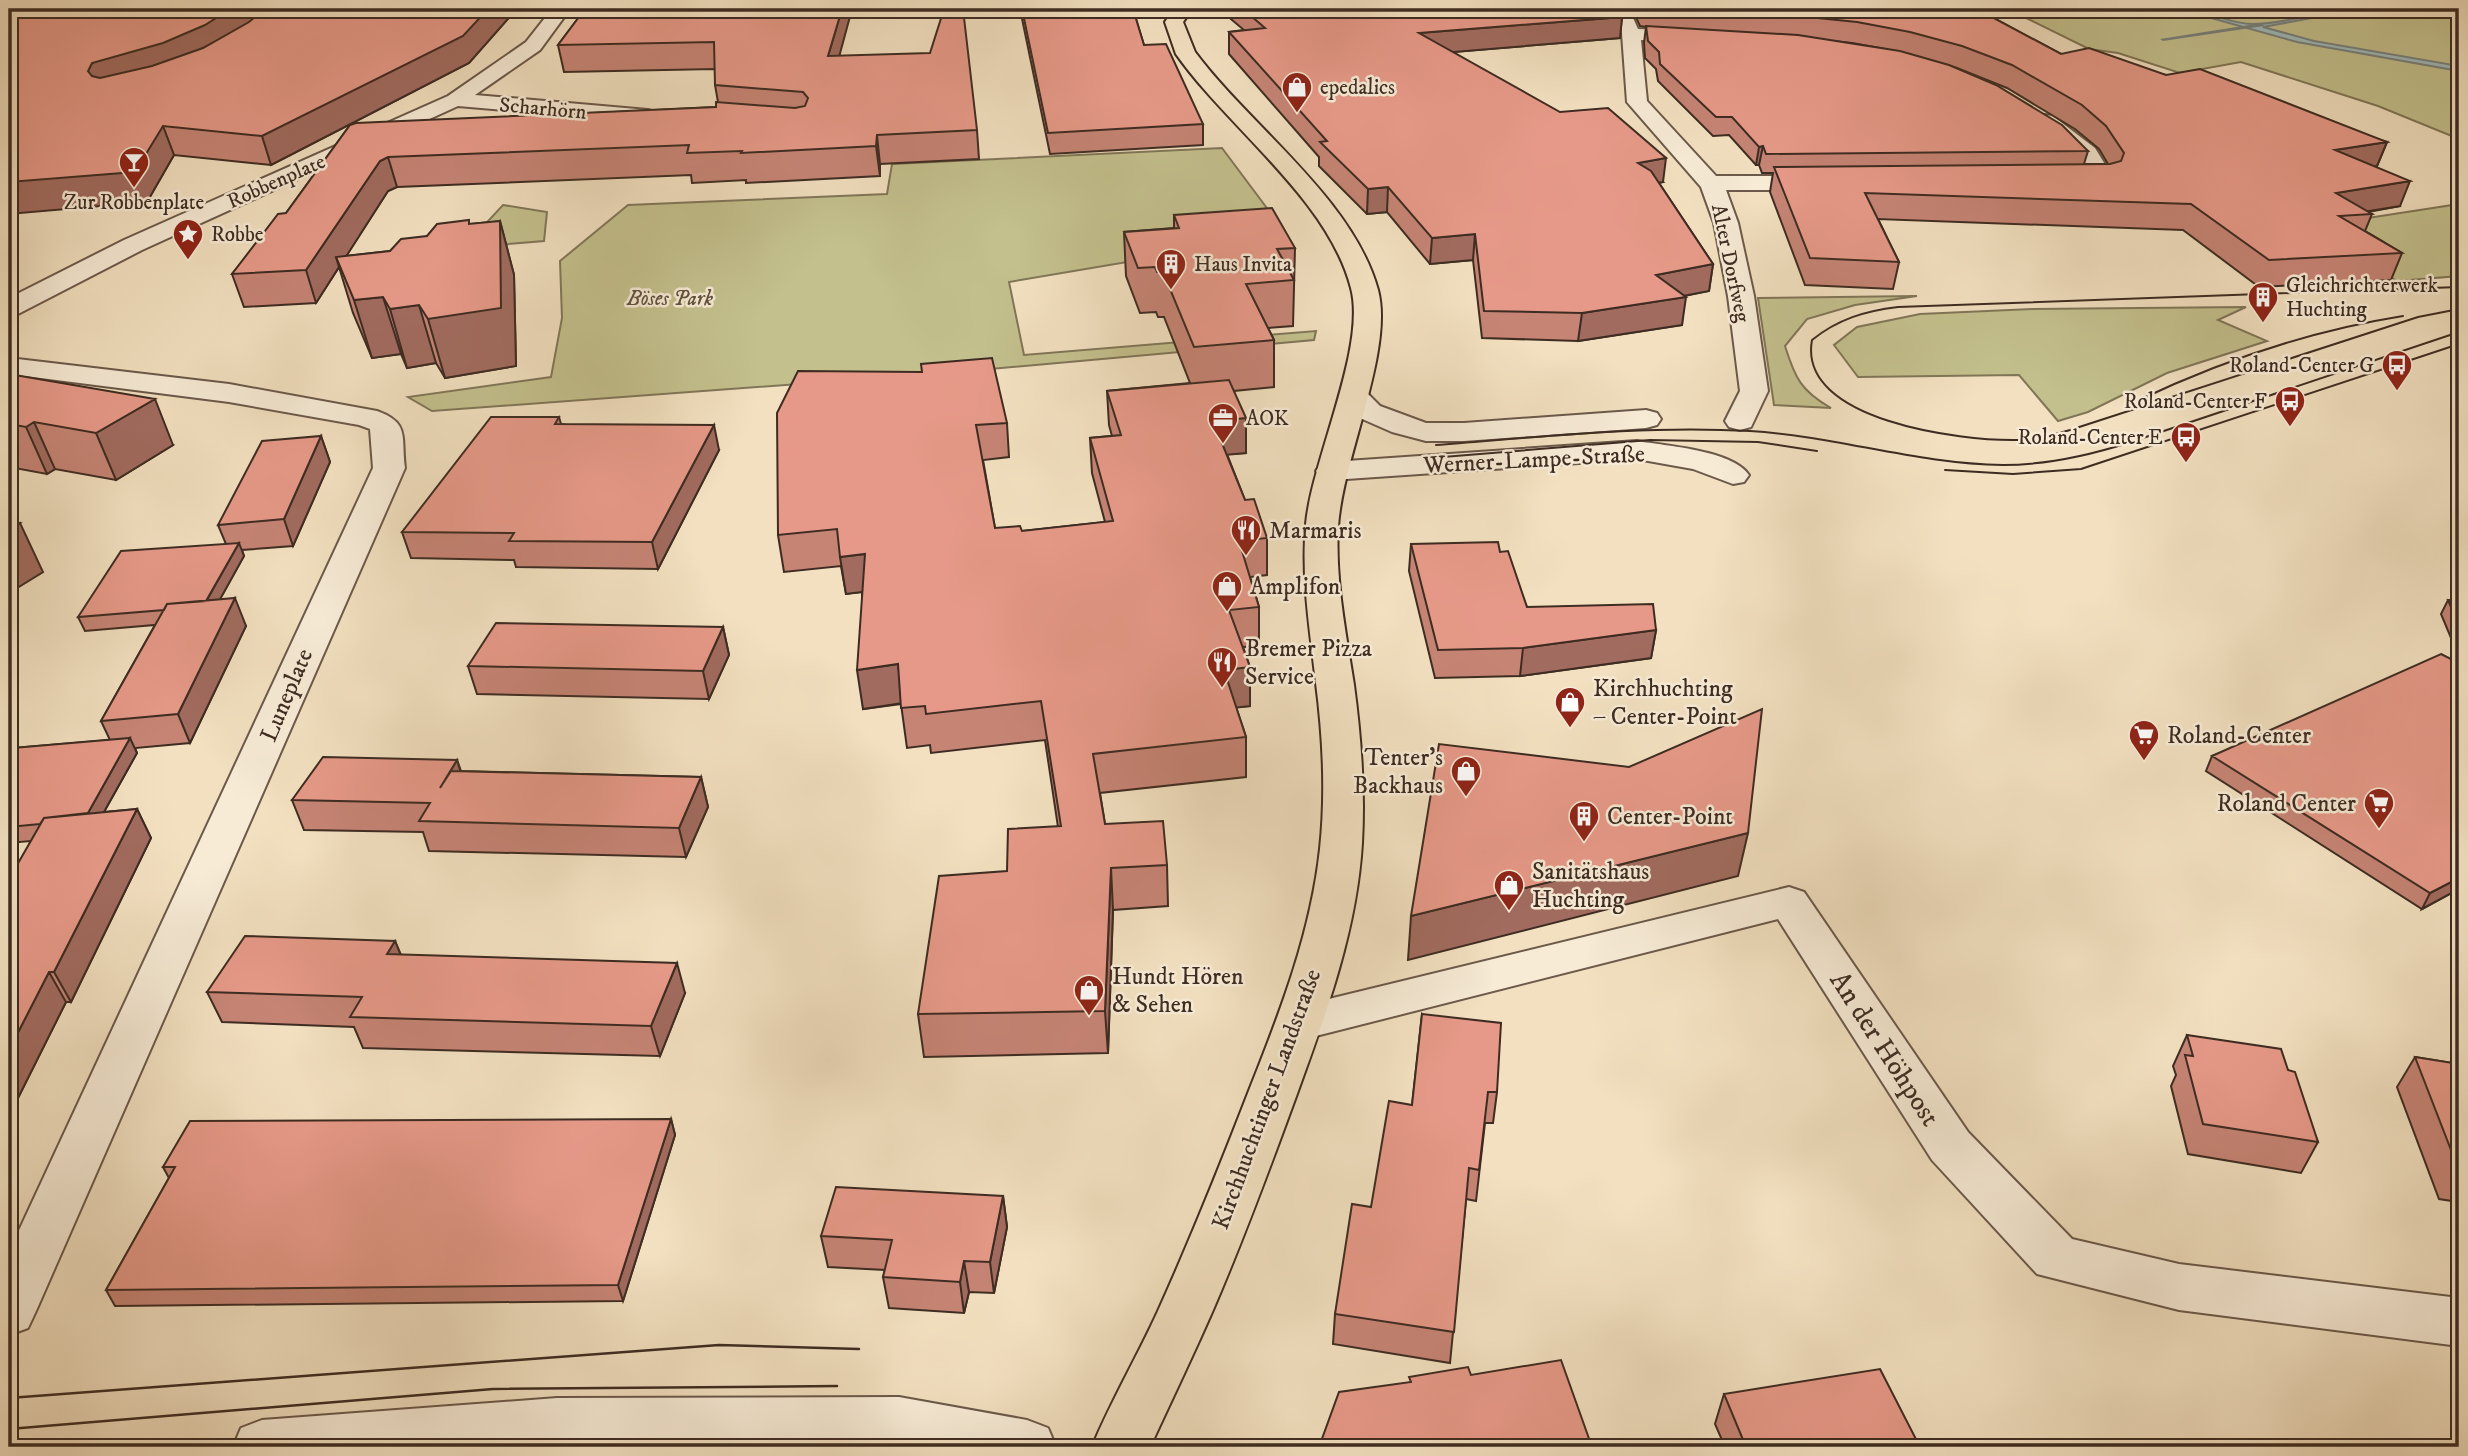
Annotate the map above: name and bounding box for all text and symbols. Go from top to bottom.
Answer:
shop icon: epedalics [1280,70,1314,114]
place label: epedalics [1320,75,1395,101]
street label: Scharhörn [498,92,588,126]
bar icon: Zur Robbenplate [117,145,151,189]
street label: Robbenplate [223,149,330,215]
place label: Zur Robbenplate [64,190,205,216]
street label: Alter Dorfweg [1705,202,1755,325]
place icon: Robbe [171,217,205,261]
place label: Robbe [211,222,264,248]
building icon: Haus Invita [1154,247,1188,291]
place label: Haus Invita [1194,252,1292,278]
place label: Gleichrichterwerk Huchting [2286,273,2438,323]
building icon: Gleichrichterwerk Huchting [2246,280,2280,324]
park label: Böses Park [626,286,713,312]
bus stop icon: Roland-Center G [2380,348,2414,392]
place label: Roland-Center G [2229,353,2374,379]
bus stop icon: Roland-Center F [2273,384,2307,428]
place label: Roland-Center F [2124,389,2267,415]
office icon: AOK [1206,401,1240,445]
place label: AOK [1246,406,1289,432]
bus stop icon: Roland-Center E [2169,420,2203,464]
place label: Roland-Center E [2018,425,2163,451]
street label: Werner-Lampe-Straße [1421,439,1646,481]
restaurant icon: Marmaris [1229,513,1263,557]
place label: Marmaris [1269,516,1361,546]
shop icon: Amplifon [1210,569,1244,613]
place label: Amplifon [1250,572,1341,602]
place label: Bremer Pizza Service [1245,634,1373,692]
street label: Luneplate [254,644,320,746]
restaurant icon: Bremer Pizza Service [1205,645,1239,689]
place label: Kirchhuchting – Center-Point [1593,674,1737,732]
shop icon: Kirchhuchting – Center-Point [1553,685,1587,729]
supermarket icon: Roland-Center [2127,718,2161,762]
place label: Roland-Center [2167,721,2311,751]
place label: Tenter's Backhaus [1353,743,1443,801]
shop icon: Tenter's Backhaus [1449,754,1483,798]
supermarket icon: Roland Center [2362,786,2396,830]
place label: Roland Center [2217,789,2356,819]
building icon: Center-Point [1567,799,1601,843]
place label: Center-Point [1607,802,1733,832]
place label: Sanitätshaus Huchting [1532,857,1649,915]
shop icon: Sanitätshaus Huchting [1492,868,1526,912]
place label: Hundt Hören & Sehen [1112,962,1244,1020]
street label: Kirchhuchtinger Landstraße [1206,965,1328,1234]
street label: An der Höhpost [1822,965,1948,1133]
shop icon: Hundt Hören & Sehen [1072,973,1106,1017]

